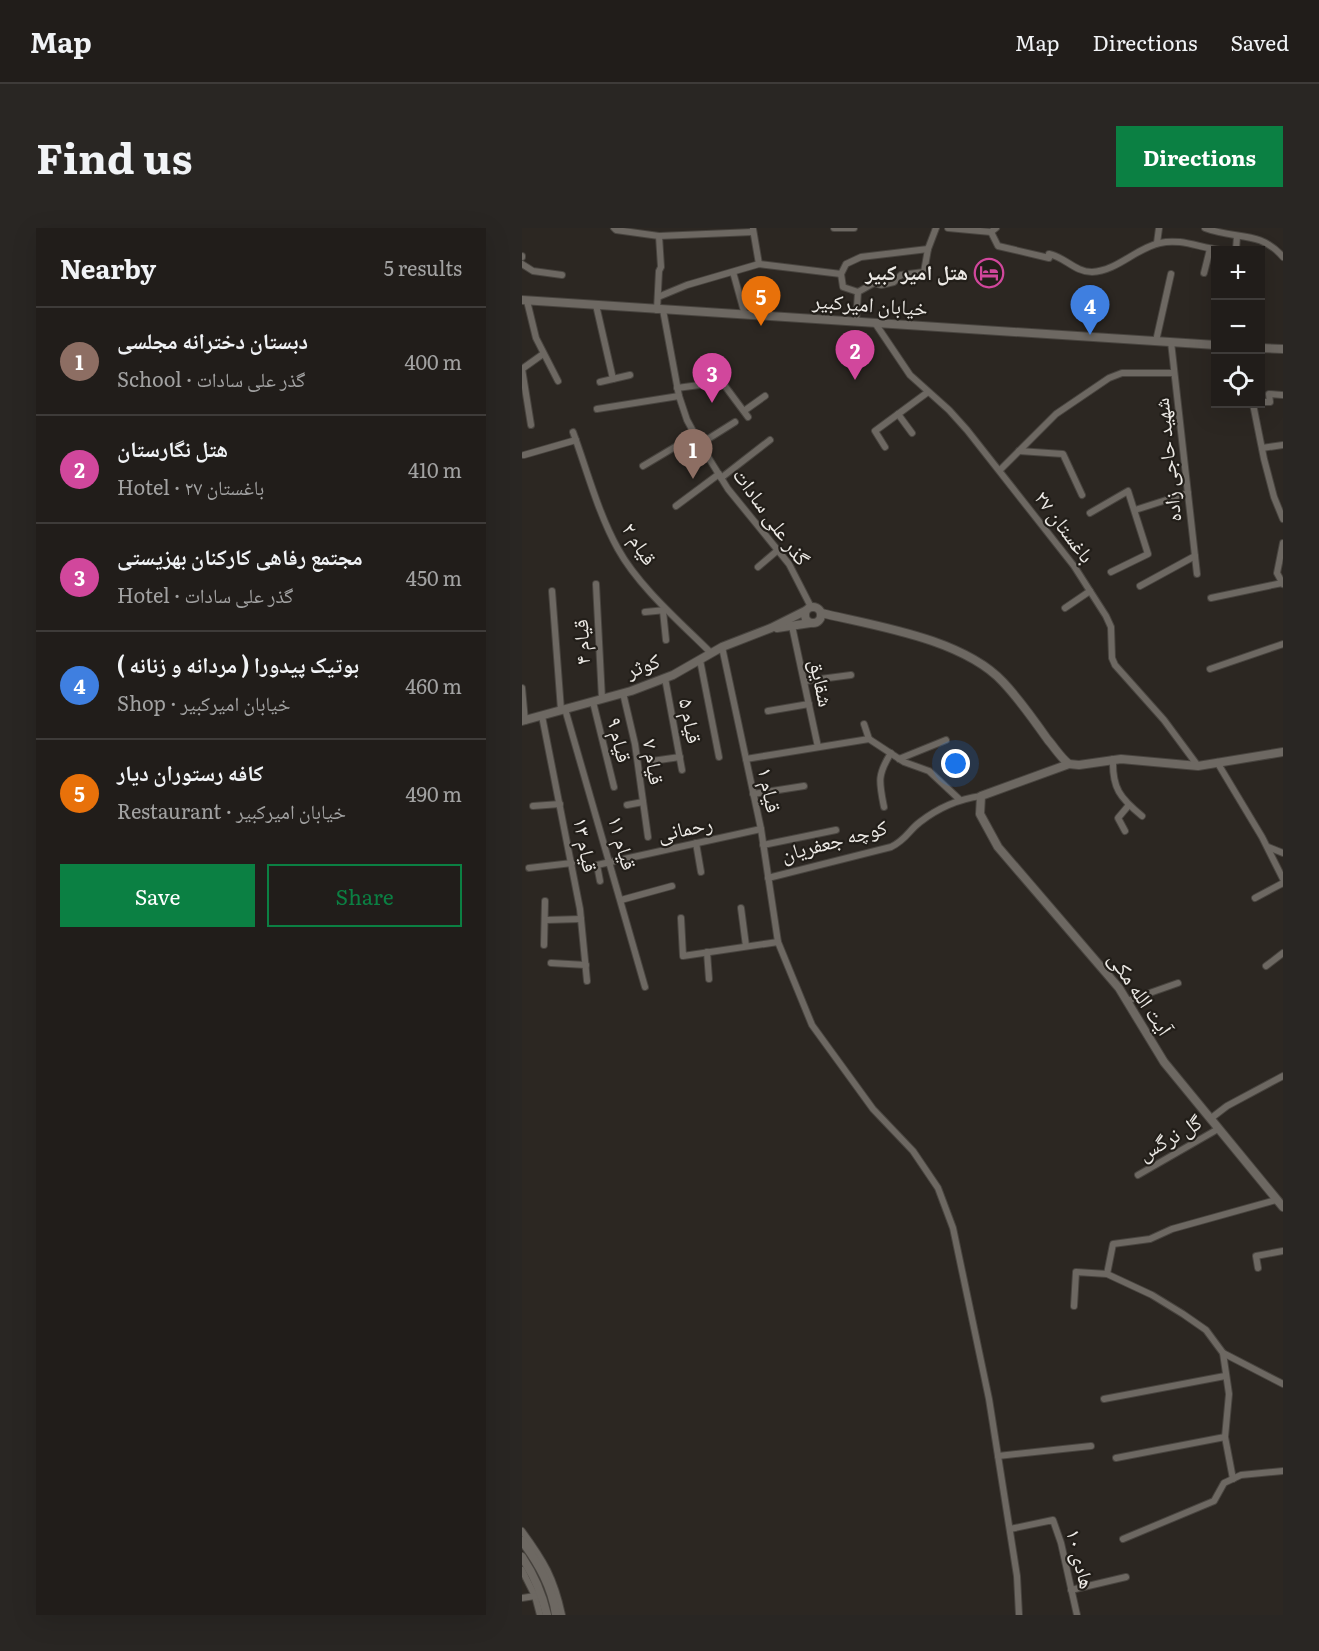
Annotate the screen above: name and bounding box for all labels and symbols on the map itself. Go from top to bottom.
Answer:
place label: هتل امیر کبیر [864,255,968,286]
hotel icon: هتل امیر کبیر [973,257,1005,289]
pin: 5 [742,276,780,326]
street label: خیابان امیرکبیر [811,283,929,322]
pin: 4 [1070,285,1110,335]
pin: 2 [836,330,874,380]
pin: 3 [692,354,732,403]
street label: شهید حاجی زاده [1144,397,1187,524]
pin: 1 [674,430,712,479]
street label: گذر علی سادات [727,460,819,571]
street label: باغستان ۲۷ [1028,483,1104,568]
street label: قیام ۲ [615,515,666,571]
street label: قیام ۴ [563,618,597,666]
street label: کوثر [620,643,664,684]
street label: شقایق [803,656,844,709]
street label: قیام ۵ [672,695,712,746]
street label: قیام ۹ [600,714,642,766]
street label: قیام ۷ [636,737,674,787]
your location [941,749,970,778]
street label: قیام ۱ [751,764,791,815]
street label: رحمانی [654,806,715,848]
street label: کوچه جعفریان [777,809,890,868]
street label: قیام ۱۱ [601,812,647,873]
street label: قیام ۱۳ [566,815,608,875]
street label: آیت الله مکی [1103,944,1182,1041]
street label: گل نرگس [1131,1105,1207,1167]
street label: هادی ۱۰ [1060,1525,1105,1592]

